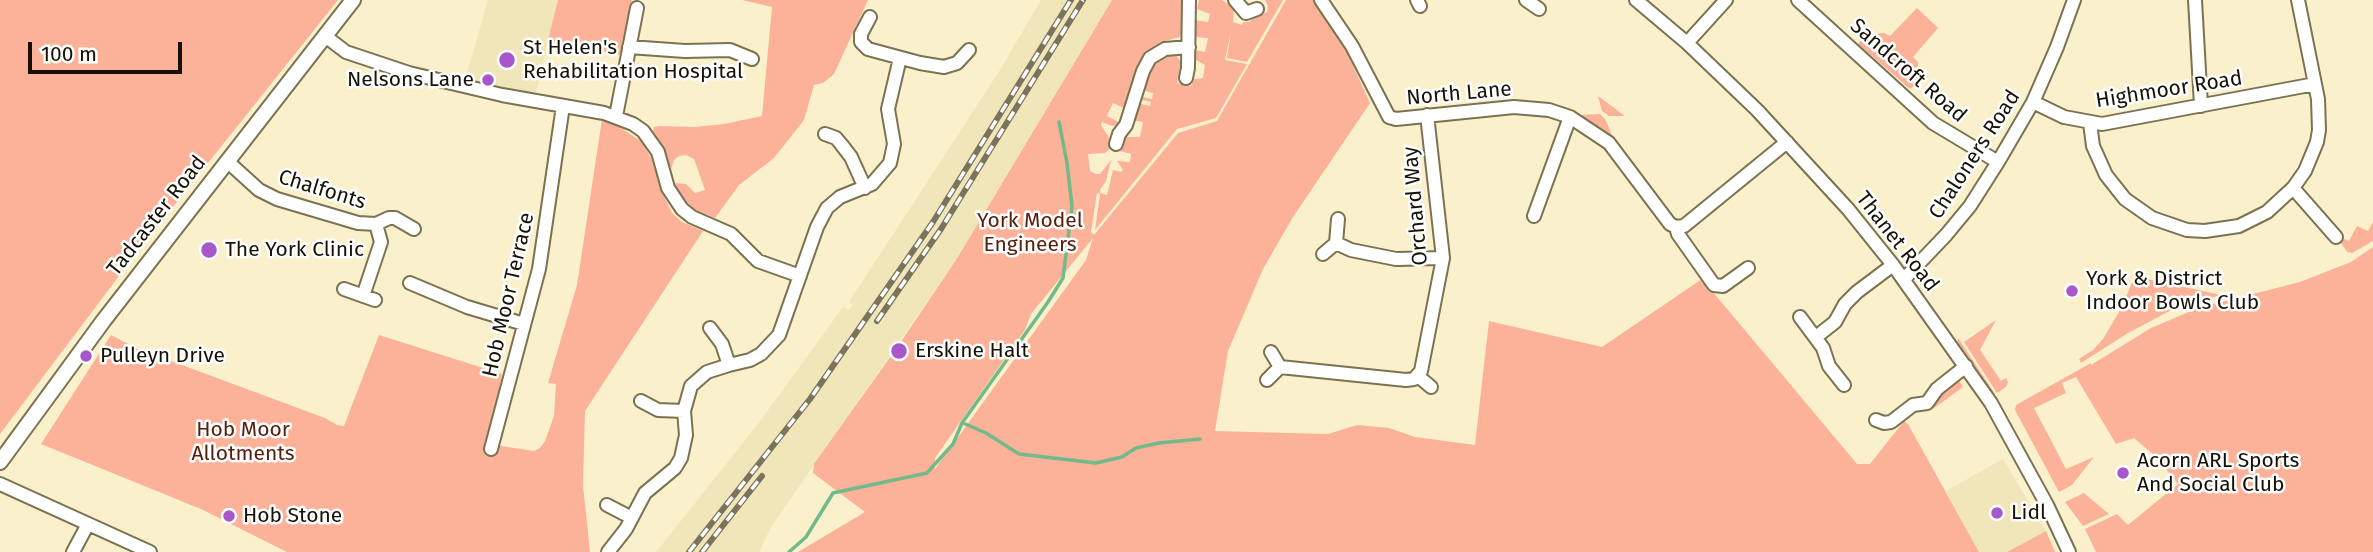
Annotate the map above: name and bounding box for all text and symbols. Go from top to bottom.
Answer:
street label: Sandcroft Road [1845,14,1971,128]
scale bar [32,28,186,72]
place label: St Helen's Rehabilitation Hospital [523,35,743,85]
text: 100 m [41,41,97,67]
marker: St Helen's Rehabilitation Hospital [497,50,517,70]
street label: Highmoor Road [2094,66,2244,114]
place label: Nelsons Lane [347,67,474,93]
marker: Nelsons Lane [480,72,496,88]
street label: North Lane [1405,77,1513,111]
street label: Chaloners Road [1924,86,2026,224]
street label: Orchard Way [1398,145,1434,267]
street label: Tadcaster Road [102,151,212,281]
street label: Chalfonts [275,165,369,215]
street label: Thanet Road [1850,187,1944,297]
park label: York Model Engineers [977,208,1083,258]
street label: Hob Moor Terrace [478,210,540,380]
place label: The York Clinic [225,237,364,263]
marker: The York Clinic [199,240,219,260]
place label: York & District Indoor Bowls Club [2086,266,2259,316]
marker: York & District Indoor Bowls Club [2064,283,2080,299]
place label: Erskine Halt [915,338,1029,364]
marker: Erskine Halt [889,341,909,361]
place label: Pulleyn Drive [100,343,225,369]
marker: Pulleyn Drive [78,348,94,364]
park label: Hob Moor Allotments [191,417,295,467]
place label: Acorn ARL Sports And Social Club [2137,448,2299,498]
marker: Acorn ARL Sports And Social Club [2115,465,2131,481]
place label: Lidl [2011,500,2046,526]
place label: Hob Stone [243,503,342,529]
marker: Lidl [1989,505,2005,521]
marker: Hob Stone [221,508,237,524]

